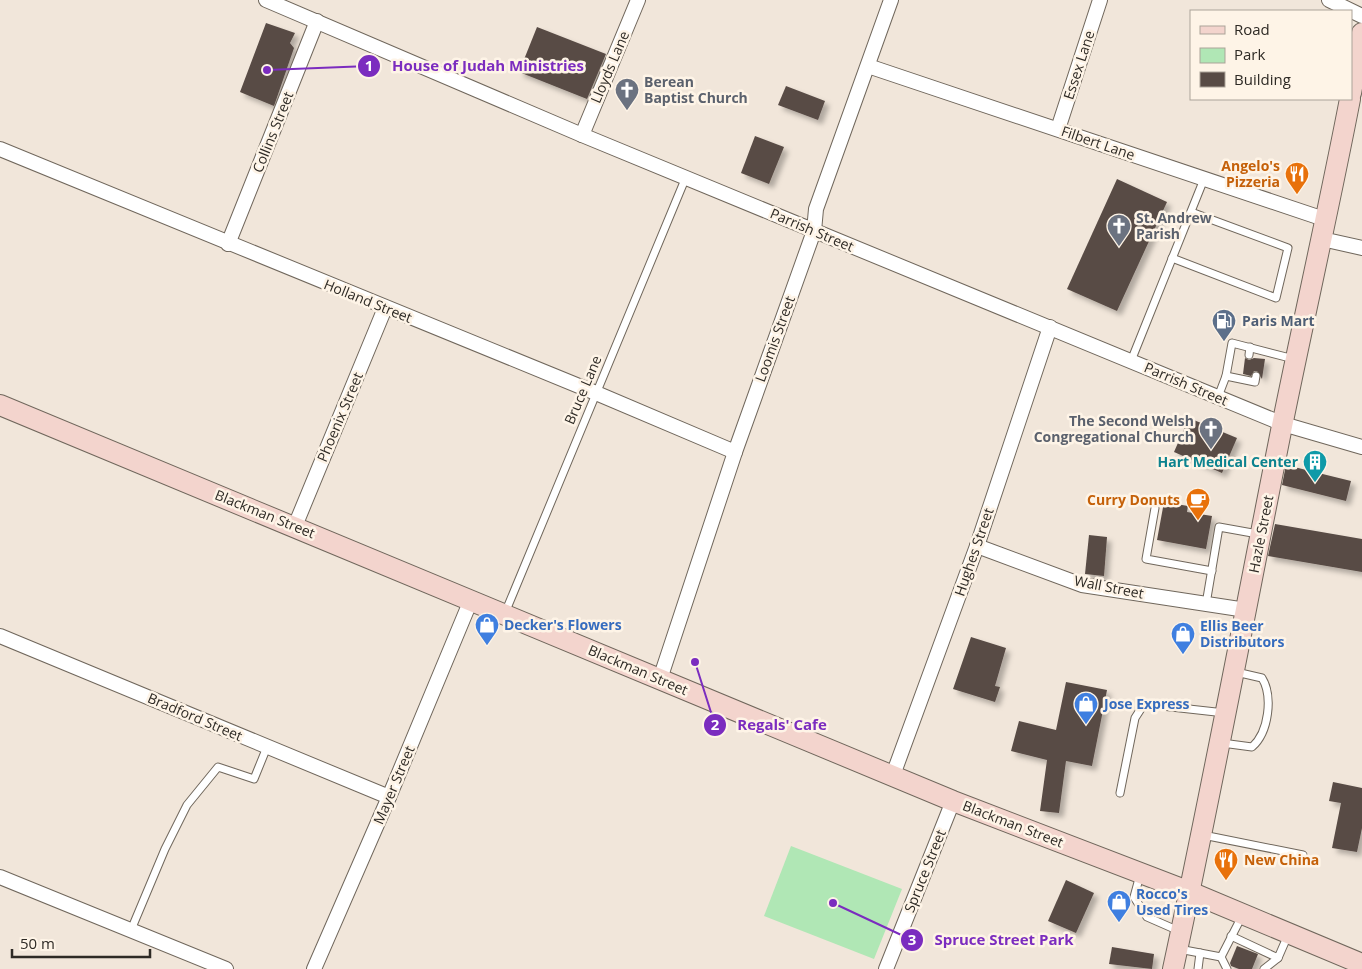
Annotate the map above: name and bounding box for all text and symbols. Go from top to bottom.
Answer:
legend [1190,10,1352,100]
text: Road [1234,19,1270,39]
street label: Lloyds Lane [586,28,633,106]
street label: Essex Lane [1058,28,1099,102]
text: Park [1234,44,1265,64]
callout: House of Judah Ministries [357,51,594,81]
text: 1 [365,55,373,75]
text: House of Judah Ministries [392,55,584,75]
text: Building [1234,69,1291,89]
place label: Berean Baptist Church [644,72,748,107]
church icon: Berean Baptist Church [614,77,640,111]
street label: Collins Street [248,88,297,175]
street label: Filbert Lane [1059,121,1138,164]
place label: Angelo's Pizzeria [1221,156,1280,191]
restaurant icon: Angelo's Pizzeria [1284,161,1310,195]
street label: Parrish Street [767,203,857,256]
place label: St. Andrew Parish [1136,208,1212,243]
church icon: St. Andrew Parish [1106,213,1132,247]
street label: Holland Street [321,274,415,327]
street label: Loomis Street [750,293,799,384]
fuel station icon: Paris Mart [1211,308,1237,342]
place label: Paris Mart [1242,311,1315,330]
street label: Bruce Lane [560,352,606,427]
street label: Parrish Street [1141,357,1231,410]
street label: Phoenix Street [312,369,367,464]
place label: The Second Welsh Congregational Church [1034,411,1194,446]
church icon: The Second Welsh Congregational Church [1198,416,1224,450]
building icon: Hart Medical Center [1302,449,1328,483]
place label: Hart Medical Center [1157,452,1299,471]
street label: Blackman Street [212,485,318,542]
cafe icon: Curry Donuts [1185,487,1211,521]
place label: Curry Donuts [1087,490,1180,509]
street label: Hazle Street [1244,493,1277,574]
street label: Hughes Street [950,505,998,599]
street label: Wall Street [1073,570,1146,603]
shop icon: Decker's Flowers [474,612,500,646]
place label: Decker's Flowers [504,615,622,634]
place label: Ellis Beer Distributors [1200,616,1284,651]
shop icon: Ellis Beer Distributors [1170,621,1196,655]
street label: Blackman Street [585,640,691,699]
street label: Bradford Street [145,688,246,745]
shop icon: Jose Express [1073,691,1099,725]
place label: Jose Express [1102,694,1190,713]
callout: Regals' Cafe [702,710,837,740]
text: 2 [711,714,720,734]
text: Regals' Cafe [737,714,827,734]
street label: Mayer Street [368,743,419,827]
street label: Blackman Street [960,796,1066,851]
street label: Spruce Street [899,827,950,915]
restaurant icon: New China [1213,847,1239,881]
place label: New China [1244,850,1319,869]
place label: Rocco's Used Tires [1136,884,1208,919]
shop icon: Rocco's Used Tires [1106,889,1132,923]
callout: Spruce Street Park [900,925,1084,955]
scale bar [12,926,150,958]
text: 3 [908,929,916,949]
text: Spruce Street Park [934,929,1074,949]
text: 50 m [20,933,55,953]

